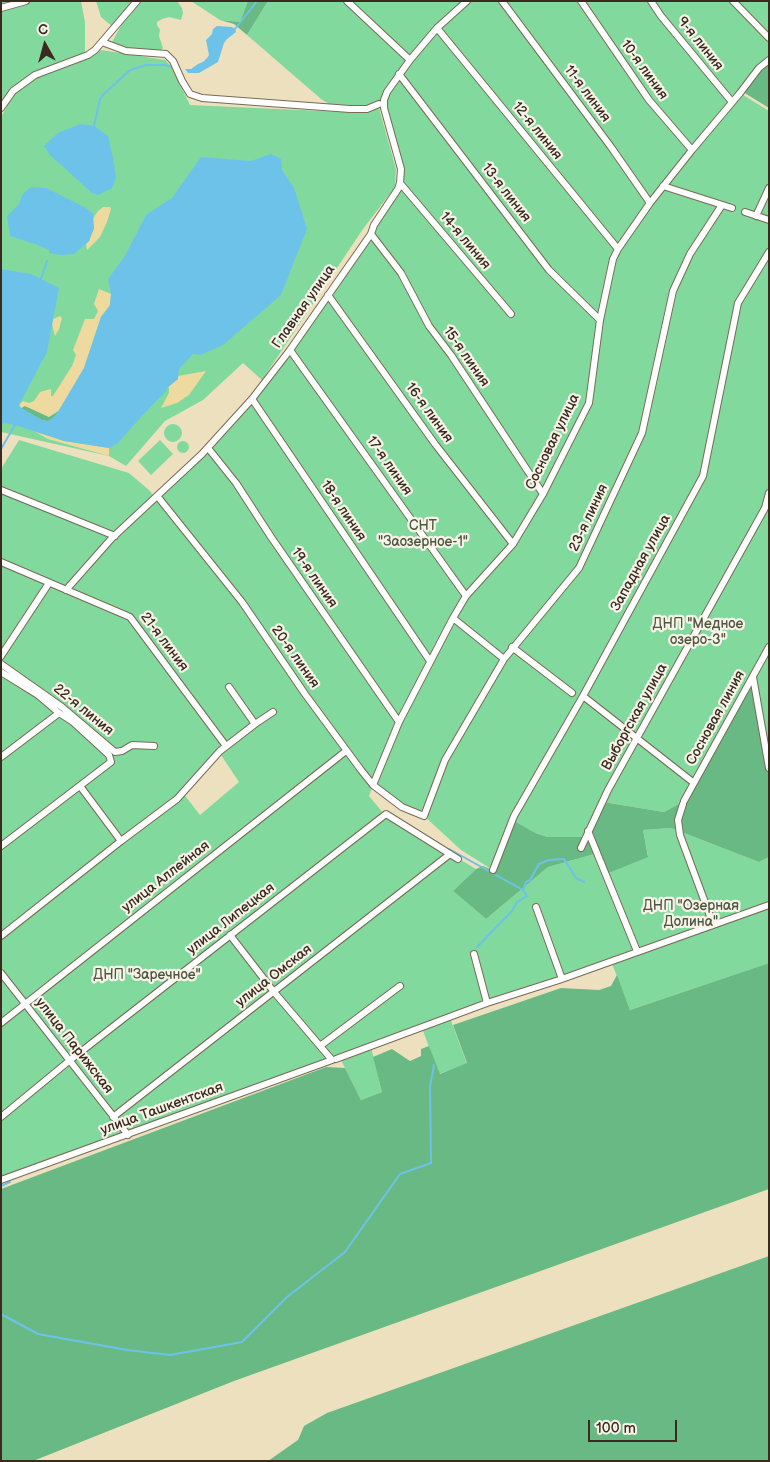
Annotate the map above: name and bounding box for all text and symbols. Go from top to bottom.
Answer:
street label: 9-я линия [673,14,727,74]
north arrow [20,20,70,70]
text: С [37,21,49,39]
street label: 10-я линия [617,37,671,103]
street label: 11-я линия [560,62,614,126]
street label: 12-я линия [509,99,565,163]
street label: 13-я линия [478,160,534,226]
street label: 14-я линия [436,209,494,273]
street label: Главная улица [269,262,339,352]
street label: 15-я линия [439,324,493,390]
street label: 16-я линия [402,380,456,446]
street label: Сосновая улица [522,391,584,493]
street label: 17-я линия [363,433,415,499]
street label: 18-я линия [317,477,369,545]
street label: 23-я линия [566,482,612,554]
street label: Западная улица [608,512,674,614]
park label: СНТ "Заозерное-1" [378,518,468,550]
street label: 19-я линия [287,545,341,611]
street label: 21-я линия [136,609,192,675]
park label: ДНП "Медное озеро-3" [653,616,743,648]
street label: 20-я линия [267,623,323,691]
street label: Выборгская улица [599,661,671,773]
street label: Сосновая линия [683,668,749,768]
street label: 22-я линия [50,681,116,739]
street label: улица Аллейная [119,838,213,916]
street label: улица Липецкая [184,880,278,958]
park label: ДНП "Озерная Долина" [643,898,739,930]
street label: улица Омская [233,941,315,1011]
park label: ДНП "Заречное" [93,967,201,983]
street label: улица Парижская [31,995,117,1097]
street label: улица Ташкентская [98,1079,226,1139]
scale bar [590,1410,679,1442]
text: 100 m [596,1419,636,1438]

